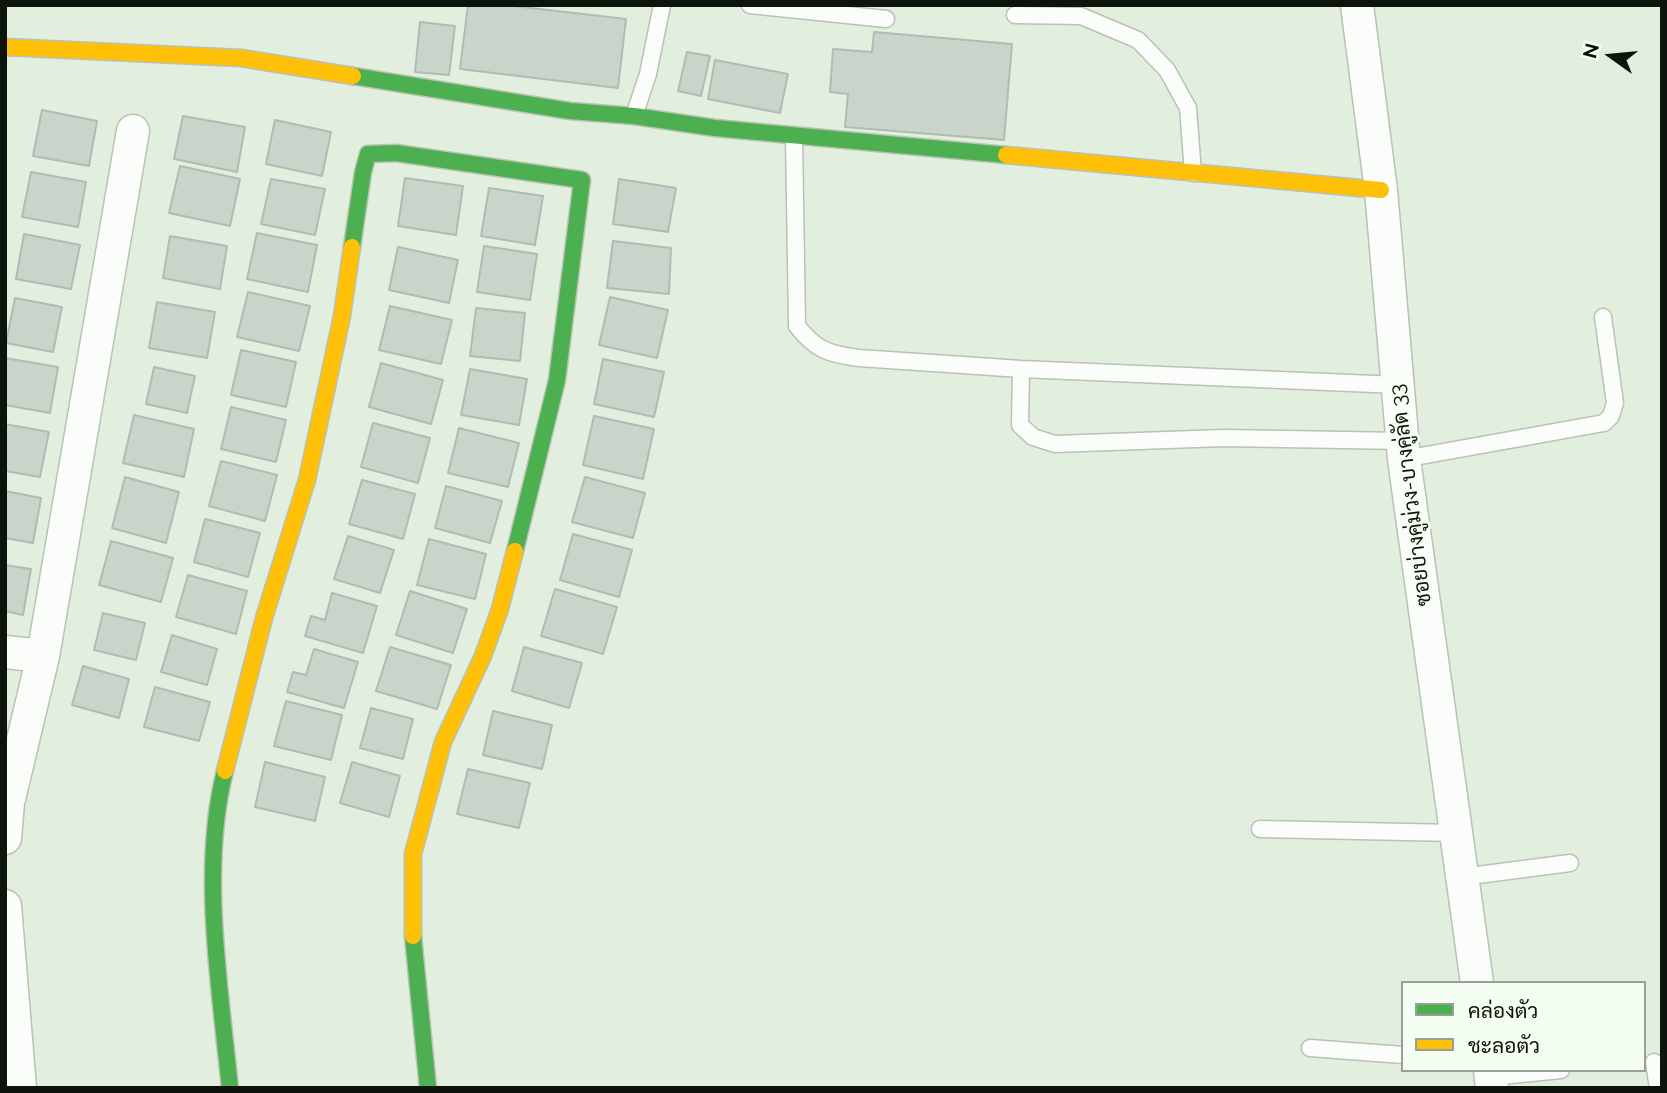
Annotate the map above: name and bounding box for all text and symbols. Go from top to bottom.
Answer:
north arrow [1576,21,1646,91]
text: N [1578,41,1603,60]
street label: ซอยบ่างคู่ม่วง-บางคู่ลัด 33 [1385,383,1437,607]
legend [1401,981,1646,1072]
text: คล่องตัว [1468,998,1538,1023]
text: ชะลอตัว [1468,1033,1540,1058]

